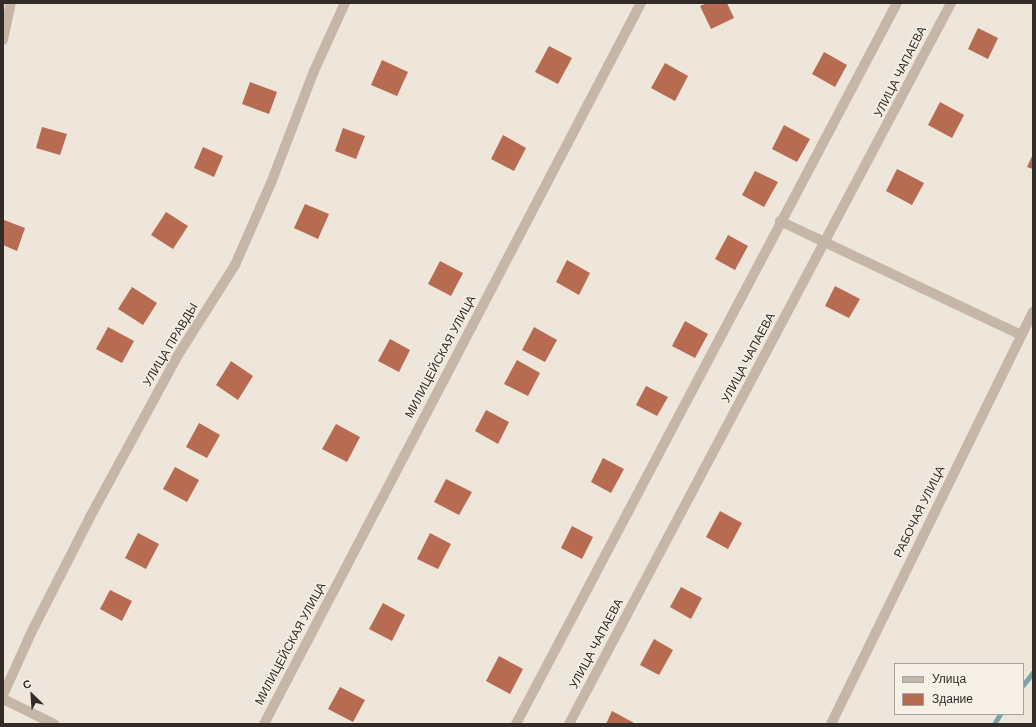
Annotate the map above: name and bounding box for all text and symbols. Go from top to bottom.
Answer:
street label: УЛИЦА ЧАПАЕВА [872,24,930,120]
street label: МИЛИЦЕЙСКАЯ УЛИЦА [403,293,479,421]
street label: УЛИЦА ПРАВДЫ [141,301,201,389]
street label: УЛИЦА ЧАПАЕВА [719,311,779,405]
street label: РАБОЧАЯ УЛИЦА [892,464,948,560]
street label: МИЛИЦЕЙСКАЯ УЛИЦА [253,580,329,708]
street label: УЛИЦА ЧАПАЕВА [567,597,627,691]
legend [894,663,1024,715]
text: Улица [932,671,966,687]
north arrow [12,675,52,715]
text: С [20,676,33,692]
text: Здание [932,691,973,707]

